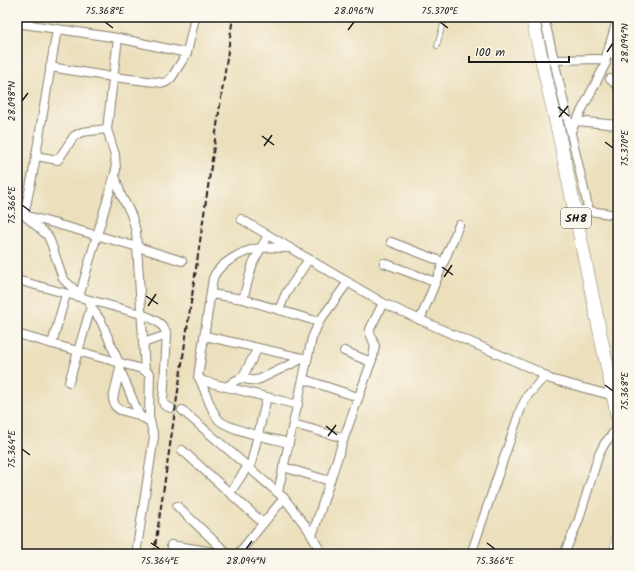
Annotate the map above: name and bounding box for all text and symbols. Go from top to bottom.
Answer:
text: 75.368°E [86,3,126,19]
text: 28.096°N [334,3,374,19]
text: 75.370°E [422,3,460,19]
text: 28.094°N [617,23,633,63]
scale bar [469,38,569,64]
text: 100 m [475,43,506,62]
text: 28.098°N [4,81,20,121]
text: 75.370°E [617,128,633,166]
text: 75.366°E [4,185,20,224]
road number: SH8 [561,208,591,228]
text: 75.368°E [617,370,633,410]
text: 75.364°E [4,429,20,468]
text: 75.364°E [141,553,180,569]
text: 28.094°N [226,553,266,569]
text: 75.366°E [476,553,515,569]

